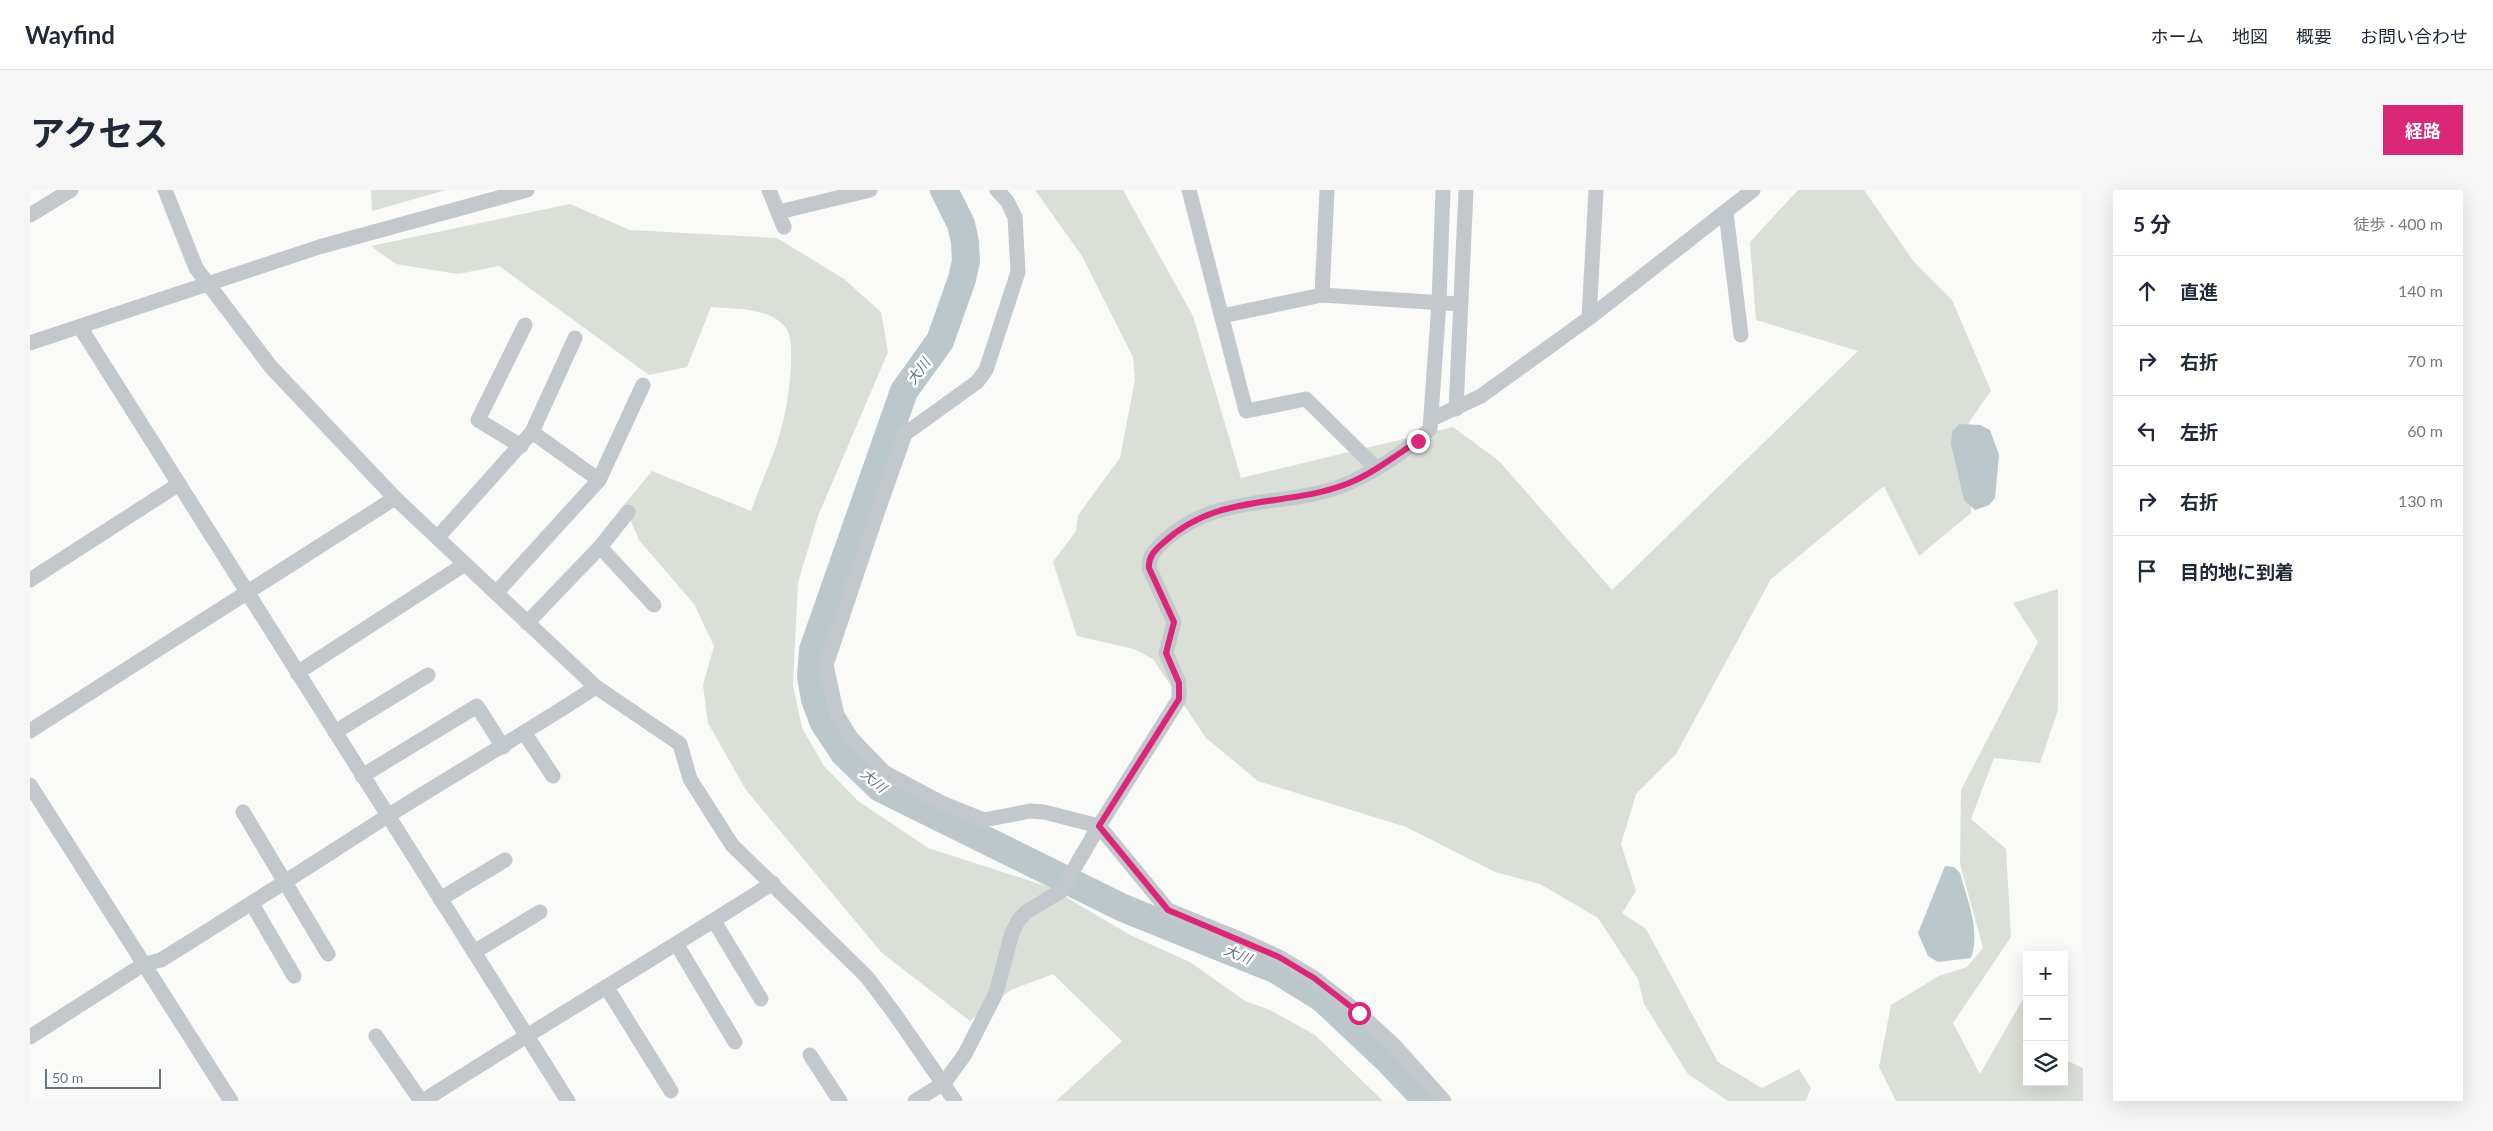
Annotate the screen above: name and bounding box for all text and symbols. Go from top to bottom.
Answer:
text: Wayfind [25,20,115,49]
text: ホーム [2151,25,2204,47]
text: 地図 [2232,25,2268,47]
text: 概要 [2296,25,2332,47]
text: お問い合わせ [2360,25,2468,47]
button: 経路 [2383,105,2463,155]
text: アクセス [30,111,168,153]
text: 5 分 [2133,211,2171,236]
text: 徒歩 · 400 m [2354,214,2443,233]
icon: ahead [2133,277,2161,305]
text: 直進 [2180,280,2218,303]
text: 140 m [2398,281,2443,300]
icon: right [2133,347,2161,375]
text: 右折 [2180,350,2218,373]
text: 70 m [2407,351,2443,370]
water label: 大川 [903,353,934,387]
icon: left [2133,417,2161,445]
text: 左折 [2180,420,2218,443]
text: 60 m [2407,421,2443,440]
route end [1407,430,1430,453]
icon: right [2133,487,2161,515]
text: 右折 [2180,490,2218,513]
text: 130 m [2398,491,2443,510]
icon: arrive [2133,557,2161,585]
text: 目的地に到着 [2180,560,2294,583]
water label: 大川 [858,764,892,797]
water label: 大川 [1222,941,1256,968]
map controls [2023,951,2068,1086]
button: + [2023,951,2068,996]
button: − [2023,996,2068,1041]
route start [1348,1002,1371,1025]
button: layers [2023,1041,2068,1086]
scale bar [45,1066,161,1089]
text: 50 m [52,1069,83,1086]

